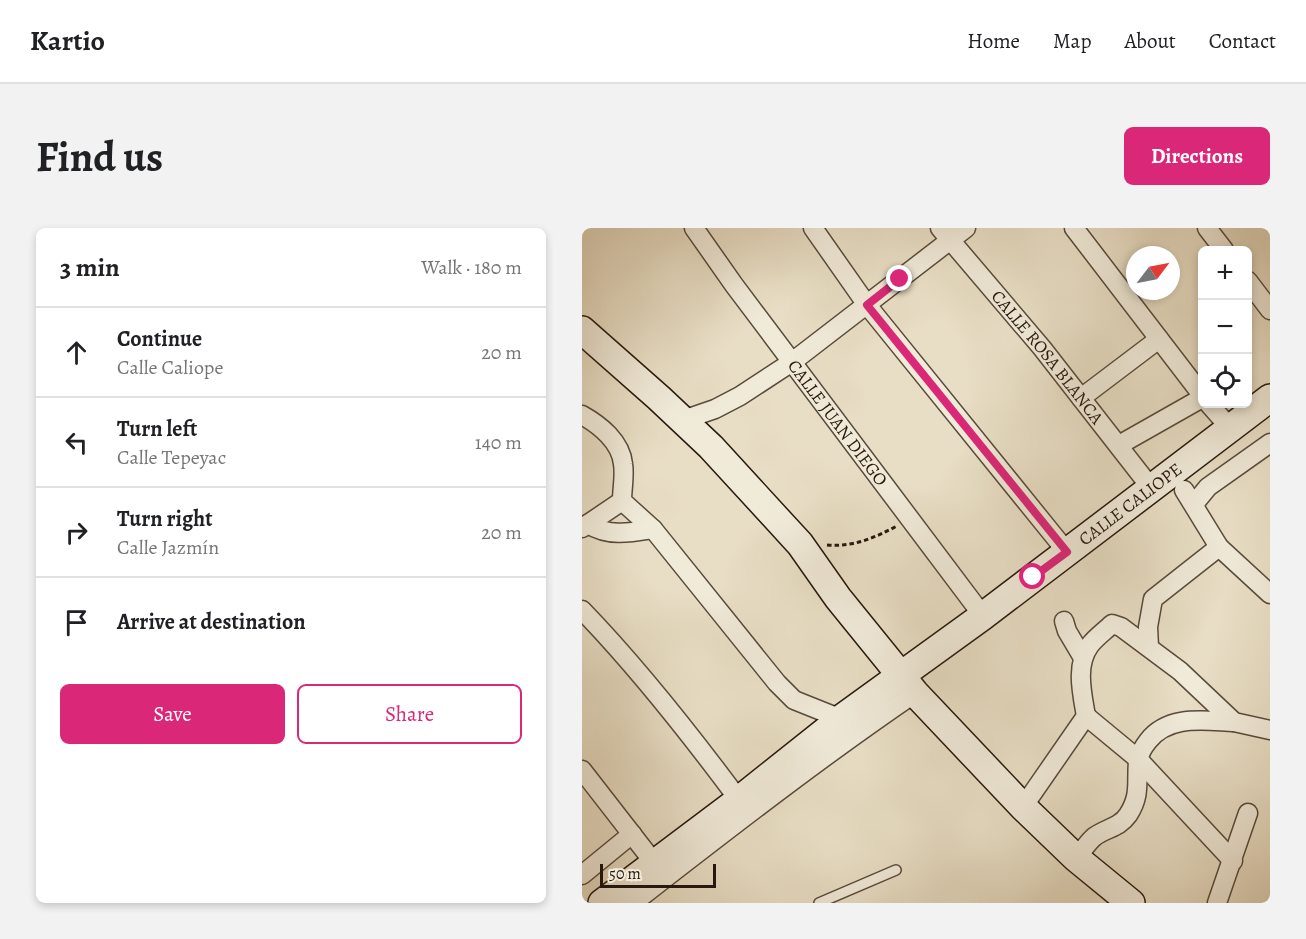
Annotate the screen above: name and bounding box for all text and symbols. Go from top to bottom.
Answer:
text: Kartio [30,22,105,60]
text: Home [967,27,1020,55]
text: Map [1053,27,1091,55]
text: About [1124,27,1176,55]
text: Contact [1209,27,1276,55]
button: Directions [1124,127,1270,185]
text: Find us [36,128,163,185]
north arrow [1126,246,1180,300]
map controls [1198,246,1252,408]
button: + [1198,246,1252,300]
text: 3 min [60,250,120,285]
text: Walk · 180 m [421,254,522,281]
route end [886,265,912,291]
street label: CALLE ROSA BLANCA [986,285,1109,430]
button: − [1198,300,1252,354]
text: Continue [117,324,202,354]
icon: ahead [60,336,93,369]
text: 20 m [481,339,522,366]
text: Calle Caliope [117,354,223,381]
button: locate [1198,354,1252,408]
street label: CALLE JUAN DIEGO [782,355,893,491]
text: Turn left [117,414,197,444]
icon: left [60,426,93,459]
text: 140 m [475,429,522,456]
text: Calle Tepeyac [117,444,226,471]
street label: CALLE CALIOPE [1074,457,1187,551]
text: Turn right [117,504,213,534]
icon: right [60,516,93,549]
text: 20 m [481,519,522,546]
text: Calle Jazmín [117,534,219,561]
route start [1019,563,1045,589]
icon: arrive [60,606,93,639]
text: Arrive at destination [117,607,306,637]
button: Save [60,684,285,744]
button: Share [297,684,522,744]
scale bar [600,861,716,888]
text: 50 m [609,863,641,885]

